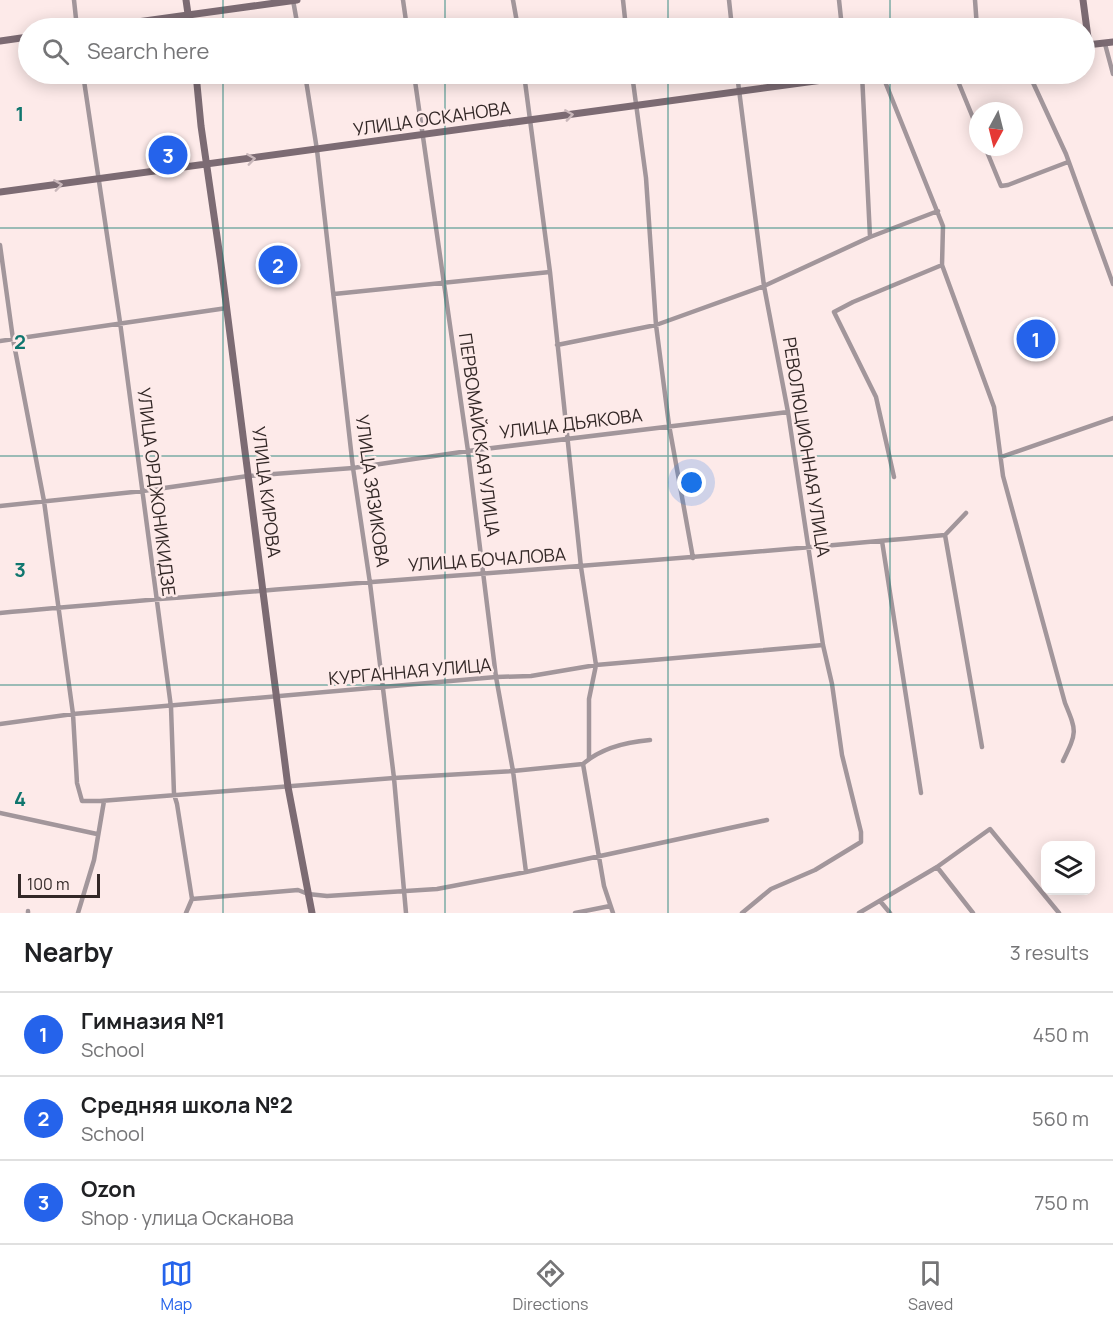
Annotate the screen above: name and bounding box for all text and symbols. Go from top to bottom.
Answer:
search box [18,18,1095,84]
icon: search [39,35,72,68]
text: Search here [87,36,209,66]
street label: УЛИЦА ОСКАНОВА [352,95,513,141]
text: 1 [16,100,24,127]
north arrow [969,102,1023,156]
one-way arrow [565,110,574,122]
pin: 3 [148,132,188,178]
one-way arrow [247,154,256,166]
one-way arrow [53,179,63,191]
pin: 2 [258,242,298,288]
pin: 1 [1016,316,1056,362]
text: 2 [14,328,26,355]
street label: ПЕРВОМАЙСКАЯ УЛИЦА [454,331,506,539]
street label: РЕВОЛЮЦИОННАЯ УЛИЦА [778,335,836,559]
street label: УЛИЦА ОРДЖОНИКИДЗЕ [132,386,182,598]
street label: УЛИЦА ДЬЯКОВА [498,402,644,444]
street label: УЛИЦА ЗЯЗИКОВА [350,413,396,569]
street label: УЛИЦА КИРОВА [247,425,287,559]
your location [677,468,706,497]
street label: УЛИЦА БОЧАЛОВА [407,541,567,576]
text: 3 [14,556,26,583]
street label: КУРГАННАЯ УЛИЦА [327,652,493,690]
text: 4 [14,785,26,812]
map controls [1041,841,1095,895]
button: layers [1041,841,1095,895]
scale bar [18,871,100,898]
text: 100 m [27,873,70,895]
text: Nearby [24,934,113,970]
text: 3 results [1010,939,1089,966]
text: Гимназия №1 [81,1006,225,1036]
text: 1 [39,1021,48,1048]
text: 450 m [1033,1021,1089,1048]
text: School [81,1036,145,1063]
text: Средняя школа №2 [81,1090,293,1120]
text: 2 [38,1105,49,1132]
text: 560 m [1032,1105,1089,1132]
text: School [81,1120,145,1147]
text: Ozon [81,1174,136,1204]
text: 3 [38,1189,49,1216]
text: 750 m [1034,1189,1089,1216]
text: Shop · улица Осканова [81,1204,294,1231]
tab: Map [160,1257,193,1315]
tab: Directions [513,1257,588,1315]
tab: Saved [908,1257,953,1315]

